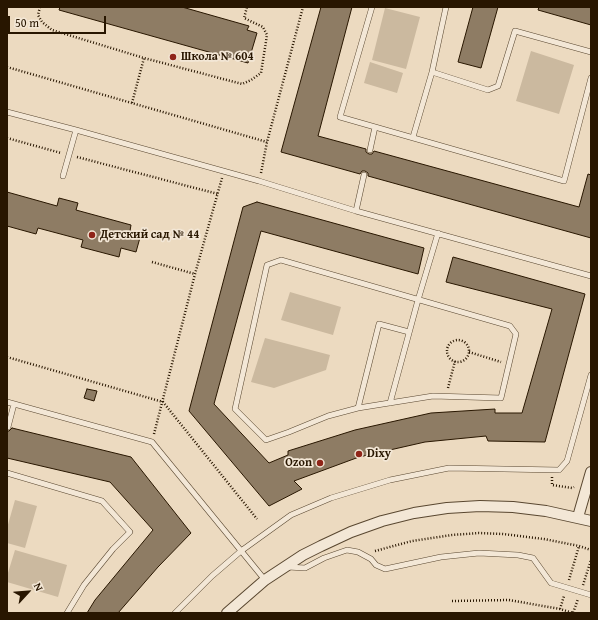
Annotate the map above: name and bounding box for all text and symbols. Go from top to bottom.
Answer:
scale bar [10,8,108,34]
text: 50 m [15,14,39,31]
place label: Школа № 604 [181,50,254,64]
marker: Школа № 604 [168,52,178,62]
place label: Детский сад № 44 [100,228,199,242]
marker: Детский сад № 44 [87,230,97,240]
place label: Dixy [367,447,391,461]
marker: Dixy [354,449,364,459]
place label: Ozon [285,456,312,470]
marker: Ozon [315,458,325,468]
north arrow [8,572,48,612]
text: N [30,580,48,594]

